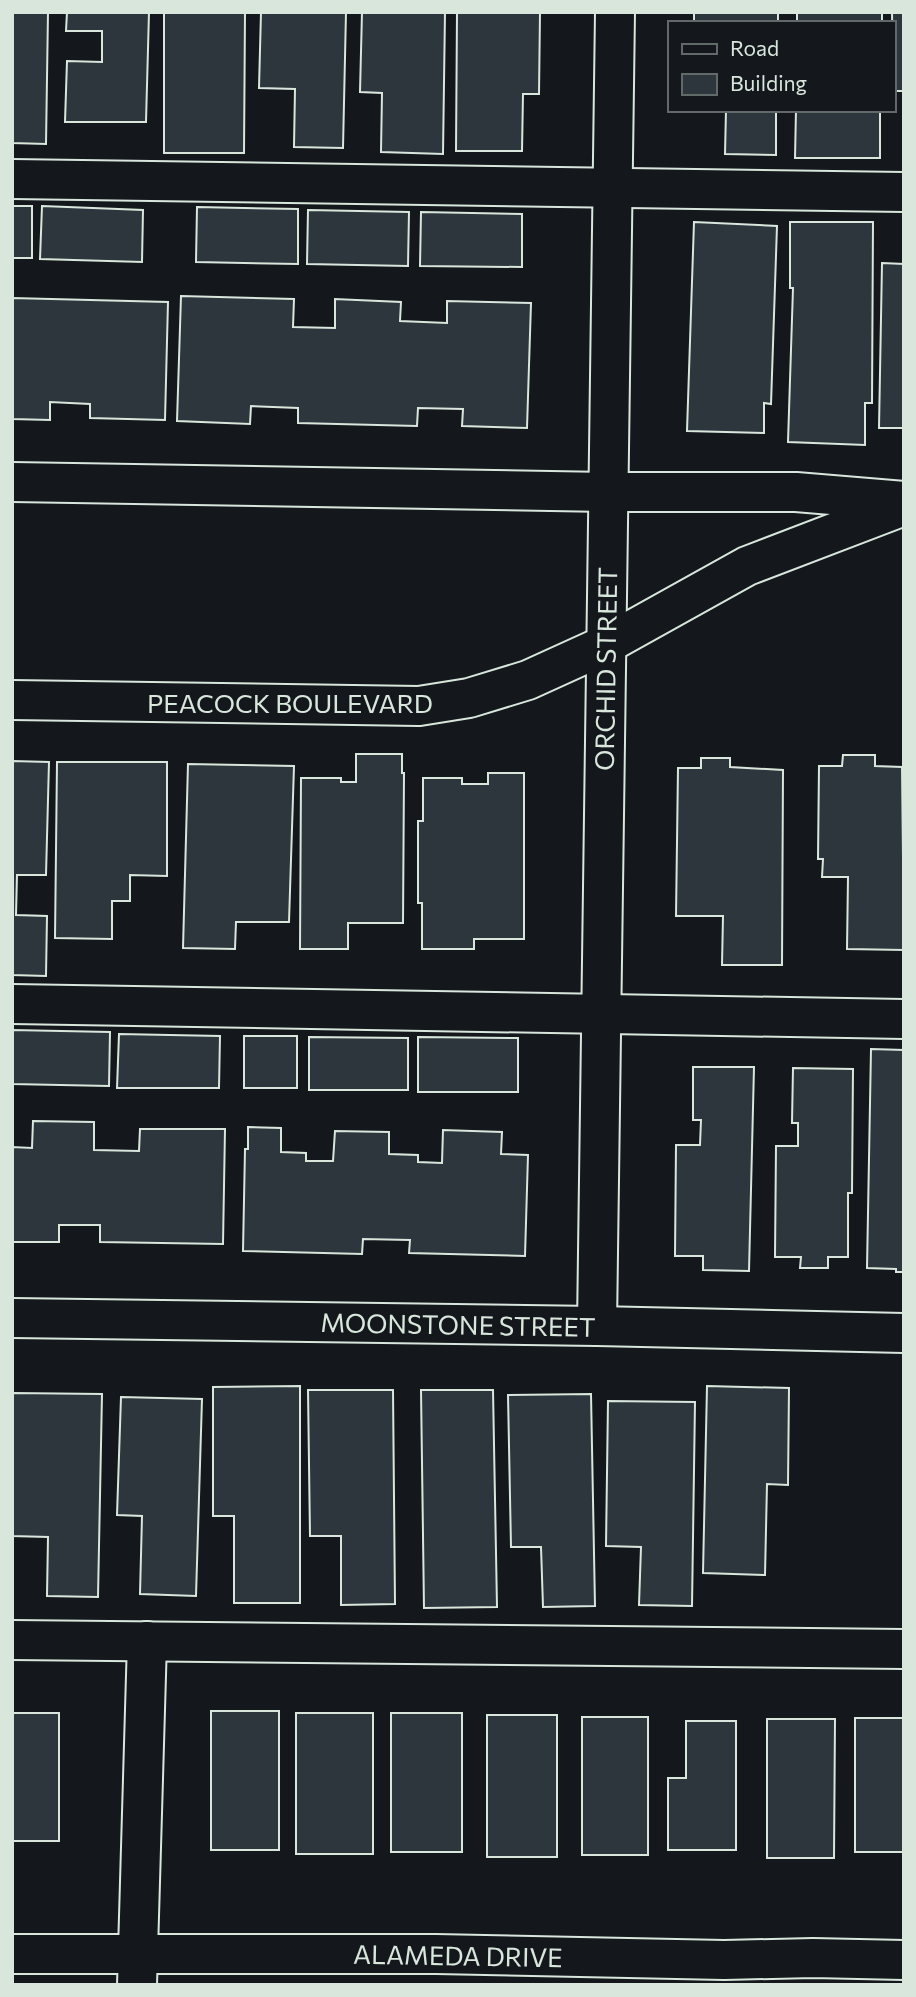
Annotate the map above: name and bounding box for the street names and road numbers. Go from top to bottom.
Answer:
street label: ORCHID STREET [588,567,622,771]
street label: PEACOCK BOULEVARD [147,687,433,718]
street label: MOONSTONE STREET [320,1306,596,1342]
street label: ALAMEDA DRIVE [353,1938,563,1972]

